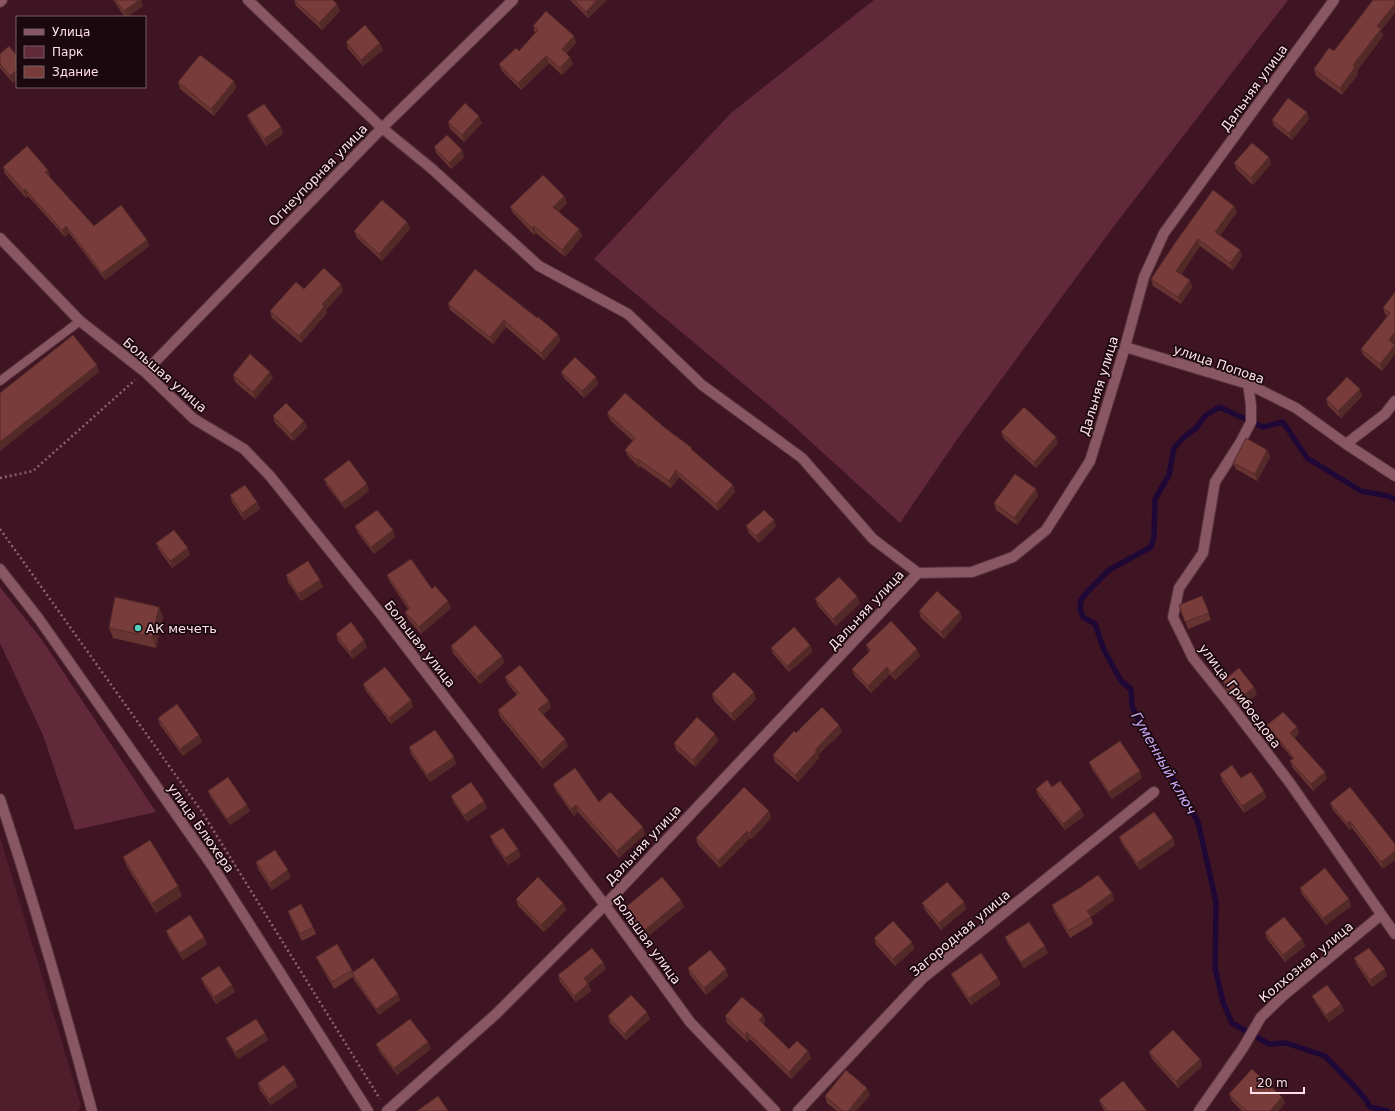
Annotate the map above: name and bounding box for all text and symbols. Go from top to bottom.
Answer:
legend [16,16,146,88]
text: Улица [52,25,90,39]
street label: Дальняя улица [1217,42,1291,134]
text: Парк [52,45,83,59]
text: Здание [52,65,98,79]
street label: Огнеупорная улица [265,121,371,229]
street label: Дальняя улица [1077,334,1121,438]
street label: Большая улица [120,335,210,415]
street label: улица Попова [1172,341,1266,387]
street label: Дальняя улица [825,567,907,653]
street label: Большая улица [381,598,459,690]
place label: АК мечеть [146,621,217,636]
marker: АК мечеть [133,623,143,633]
street label: улица Грибоедова [1196,641,1284,751]
water label: Гуменный ключ [1128,709,1200,817]
street label: улица Блюхера [165,780,237,876]
street label: Дальняя улица [602,802,684,888]
street label: Загородная улица [907,887,1013,979]
street label: Большая улица [610,893,684,987]
street label: Колхозная улица [1256,918,1356,1006]
scale bar [1251,1069,1304,1095]
text: 20 m [1257,1076,1288,1090]

